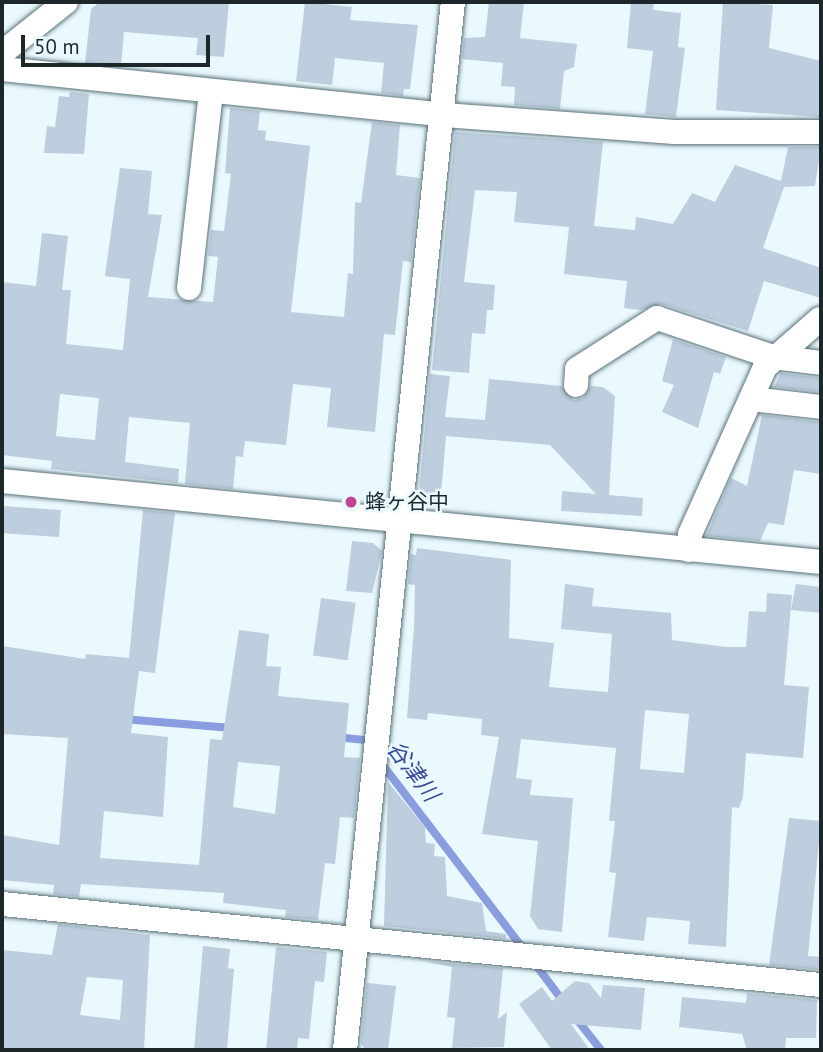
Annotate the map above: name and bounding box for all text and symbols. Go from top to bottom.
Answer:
scale bar [24,21,214,65]
text: 50 m [34,33,80,60]
place label: 蜂ヶ谷中 [365,489,449,515]
marker: 蜂ヶ谷中 [343,494,359,510]
water label: 谷津川 [381,735,445,807]

